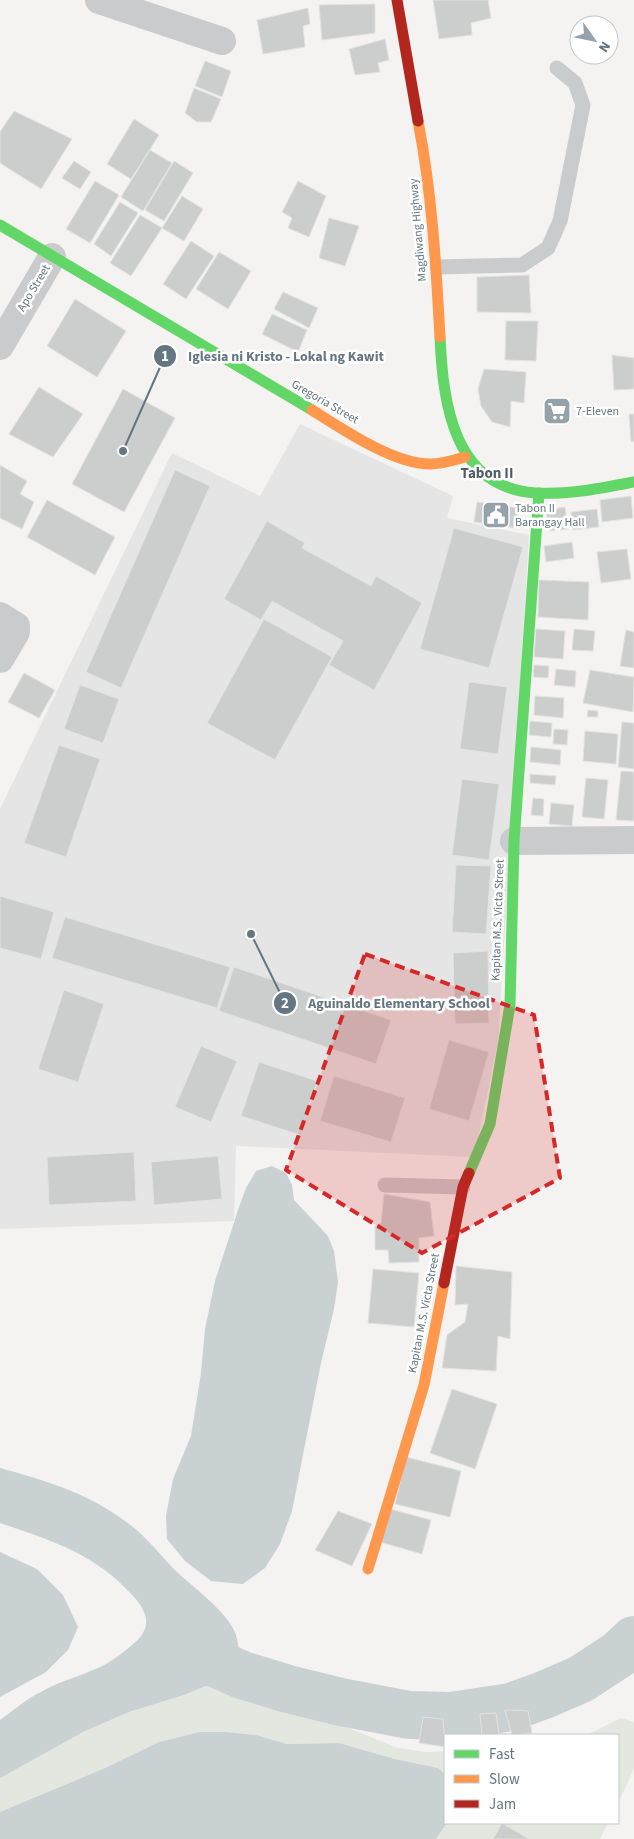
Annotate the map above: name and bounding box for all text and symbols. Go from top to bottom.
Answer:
north arrow [569,15,619,65]
text: N [593,37,615,56]
street label: Magdiwang Highway [405,177,431,282]
street label: Apo Street [13,261,55,315]
callout: Iglesia ni Kristo - Lokal ng Kawit [153,342,394,371]
text: 1 [161,346,169,367]
text: Iglesia ni Kristo - Lokal ng Kawit [188,347,385,367]
street label: Gregoria Street [288,376,362,428]
supermarket icon: 7-Eleven [542,396,572,426]
place label: 7-Eleven [576,403,619,420]
district label: Tabon II [461,463,513,484]
public building icon: Tabon II Barangay Hall [481,500,511,530]
place label: Tabon II Barangay Hall [515,500,585,531]
street label: Kapitan M.S. Victa Street [487,859,509,981]
callout: Aguinaldo Elementary School [273,988,500,1017]
text: 2 [281,993,289,1014]
text: Aguinaldo Elementary School [307,994,490,1014]
street label: Kapitan M.S. Victa Street [404,1252,444,1374]
legend [444,1734,619,1824]
text: Fast [489,1744,515,1765]
text: Slow [489,1769,520,1790]
text: Jam [489,1794,516,1815]

